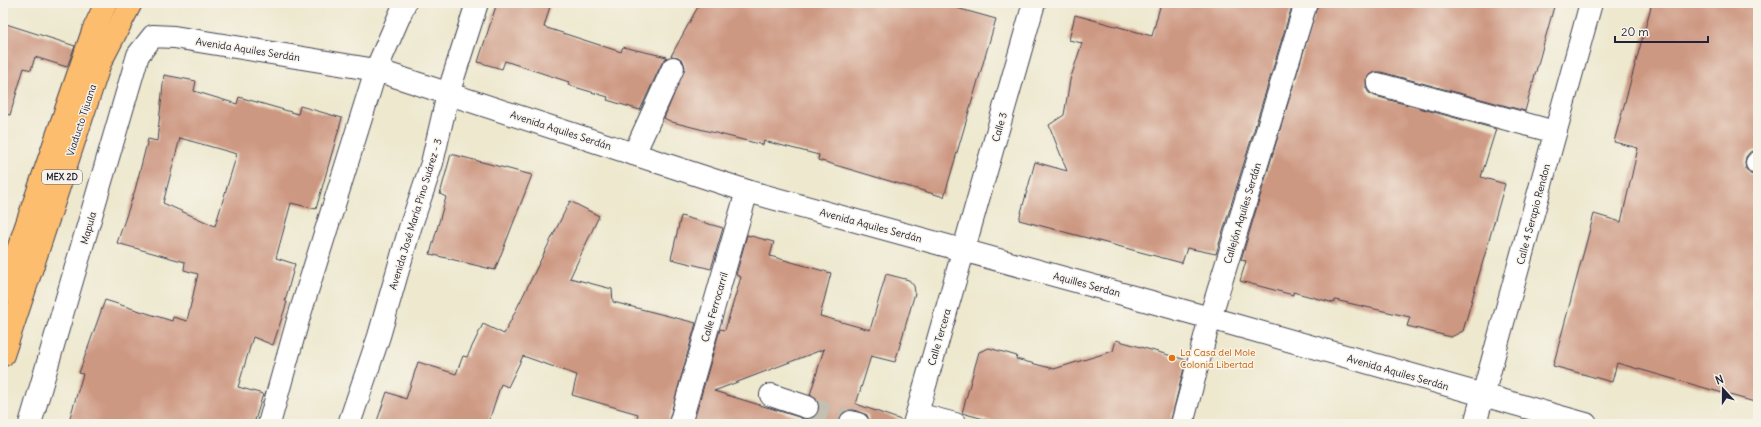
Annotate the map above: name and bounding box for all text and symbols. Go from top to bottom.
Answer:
scale bar [1615,18,1708,44]
text: 20 m [1621,24,1649,39]
street label: Avenida Aquiles Serdán [195,35,301,64]
street label: Viaducto Tijuana [64,82,99,158]
street label: Avenida Aquiles Serdán [509,108,613,153]
street label: Calle 3 [989,111,1010,143]
street label: Avenida José María Pino Suárez - 3 [386,137,445,291]
street label: Callejón Aquiles Serdán [1221,161,1264,265]
street label: Calle 4 Serapio Rendon [1514,162,1553,266]
road number: MEX 2D [42,170,82,184]
street label: Avenida Aquiles Serdán [818,206,924,245]
street label: Mapula [78,210,99,246]
street label: Aquilles Serdan [1052,269,1122,300]
street label: Calle Ferrocarril [698,271,731,344]
street label: Calle Tercera [925,307,954,367]
place label: La Casa del Mole Colonia Libertad [1180,346,1255,371]
street label: Avenida Aquiles Serdán [1345,352,1451,393]
marker: La Casa del Mole Colonia Libertad [1167,353,1177,363]
north arrow [1703,369,1743,409]
text: N [1713,372,1725,388]

